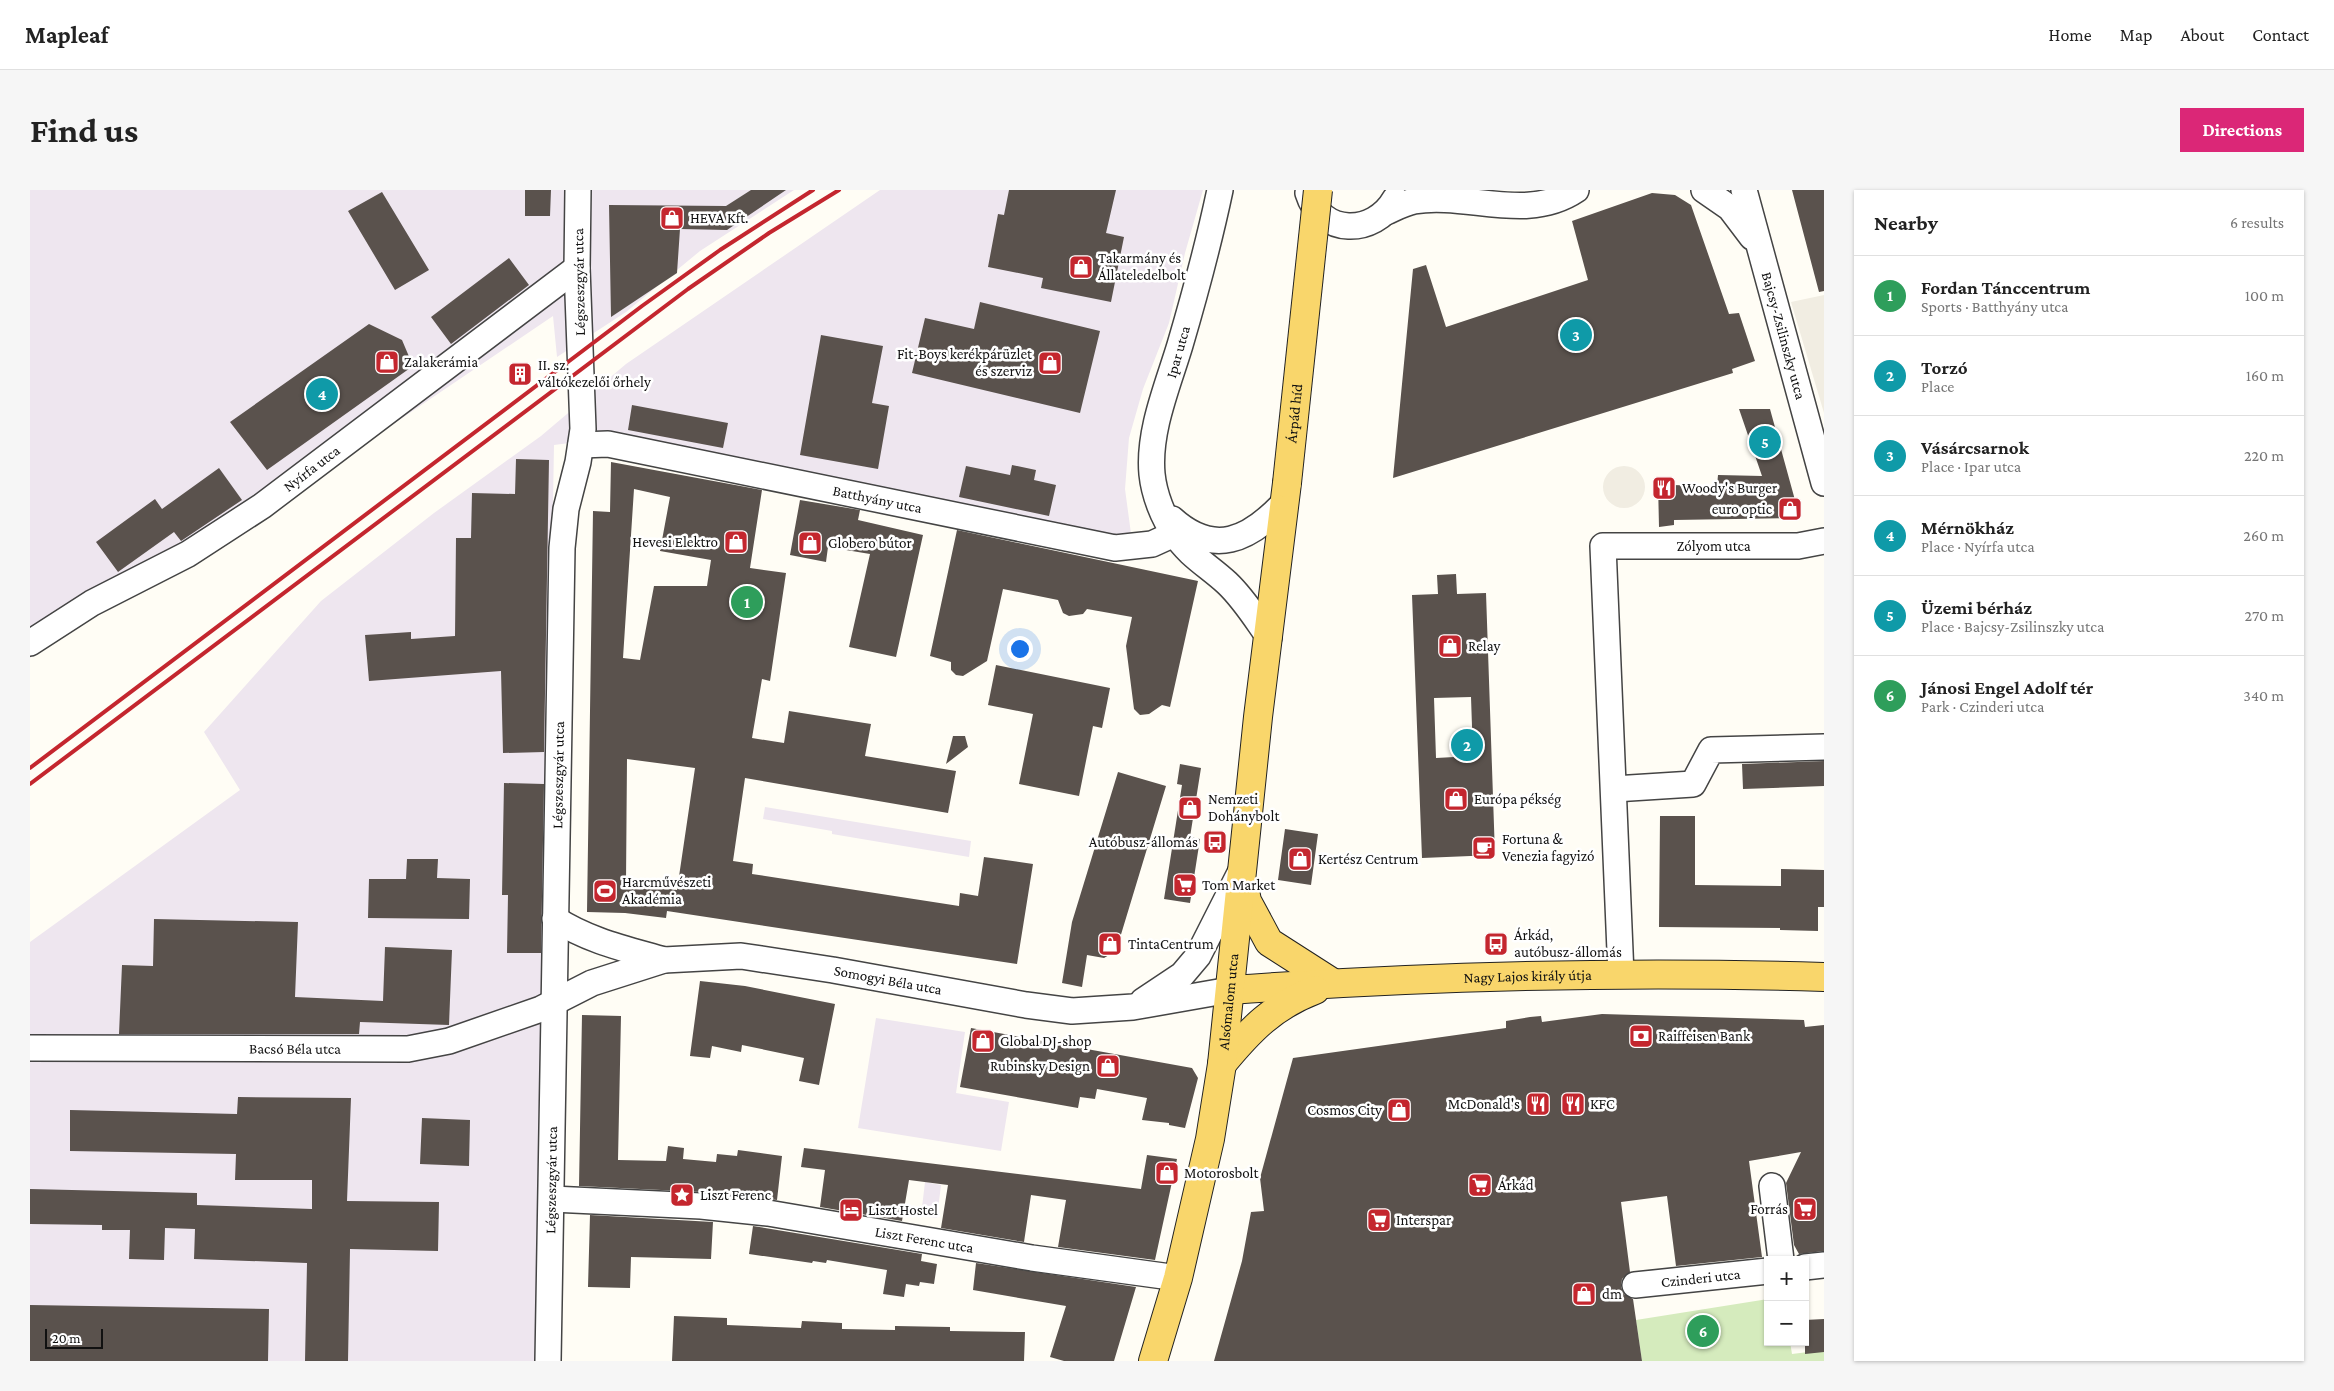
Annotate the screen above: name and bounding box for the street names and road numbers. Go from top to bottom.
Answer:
street label: Légszeszgyár utca [570,228,589,336]
street label: Bajcsy-Zsilinszky utca [1759,270,1809,401]
street label: Ipar utca [1163,324,1194,380]
street label: Árpád híd [1283,383,1305,444]
street label: Nyírfa utca [280,442,343,495]
street label: Batthyány utca [831,482,923,516]
street label: Zólyom utca [1676,538,1751,555]
street label: Légszeszgyár utca [549,721,567,829]
street label: Alsómalom utca [1216,952,1241,1051]
street label: Somogyi Béla utca [833,962,943,998]
street label: Nagy Lajos király útja [1463,967,1592,986]
street label: Bacsó Béla utca [249,1041,341,1057]
street label: Légszeszgyár utca [542,1126,560,1234]
street label: Liszt Ferenc utca [874,1223,975,1256]
street label: Czinderi utca [1660,1266,1741,1290]

